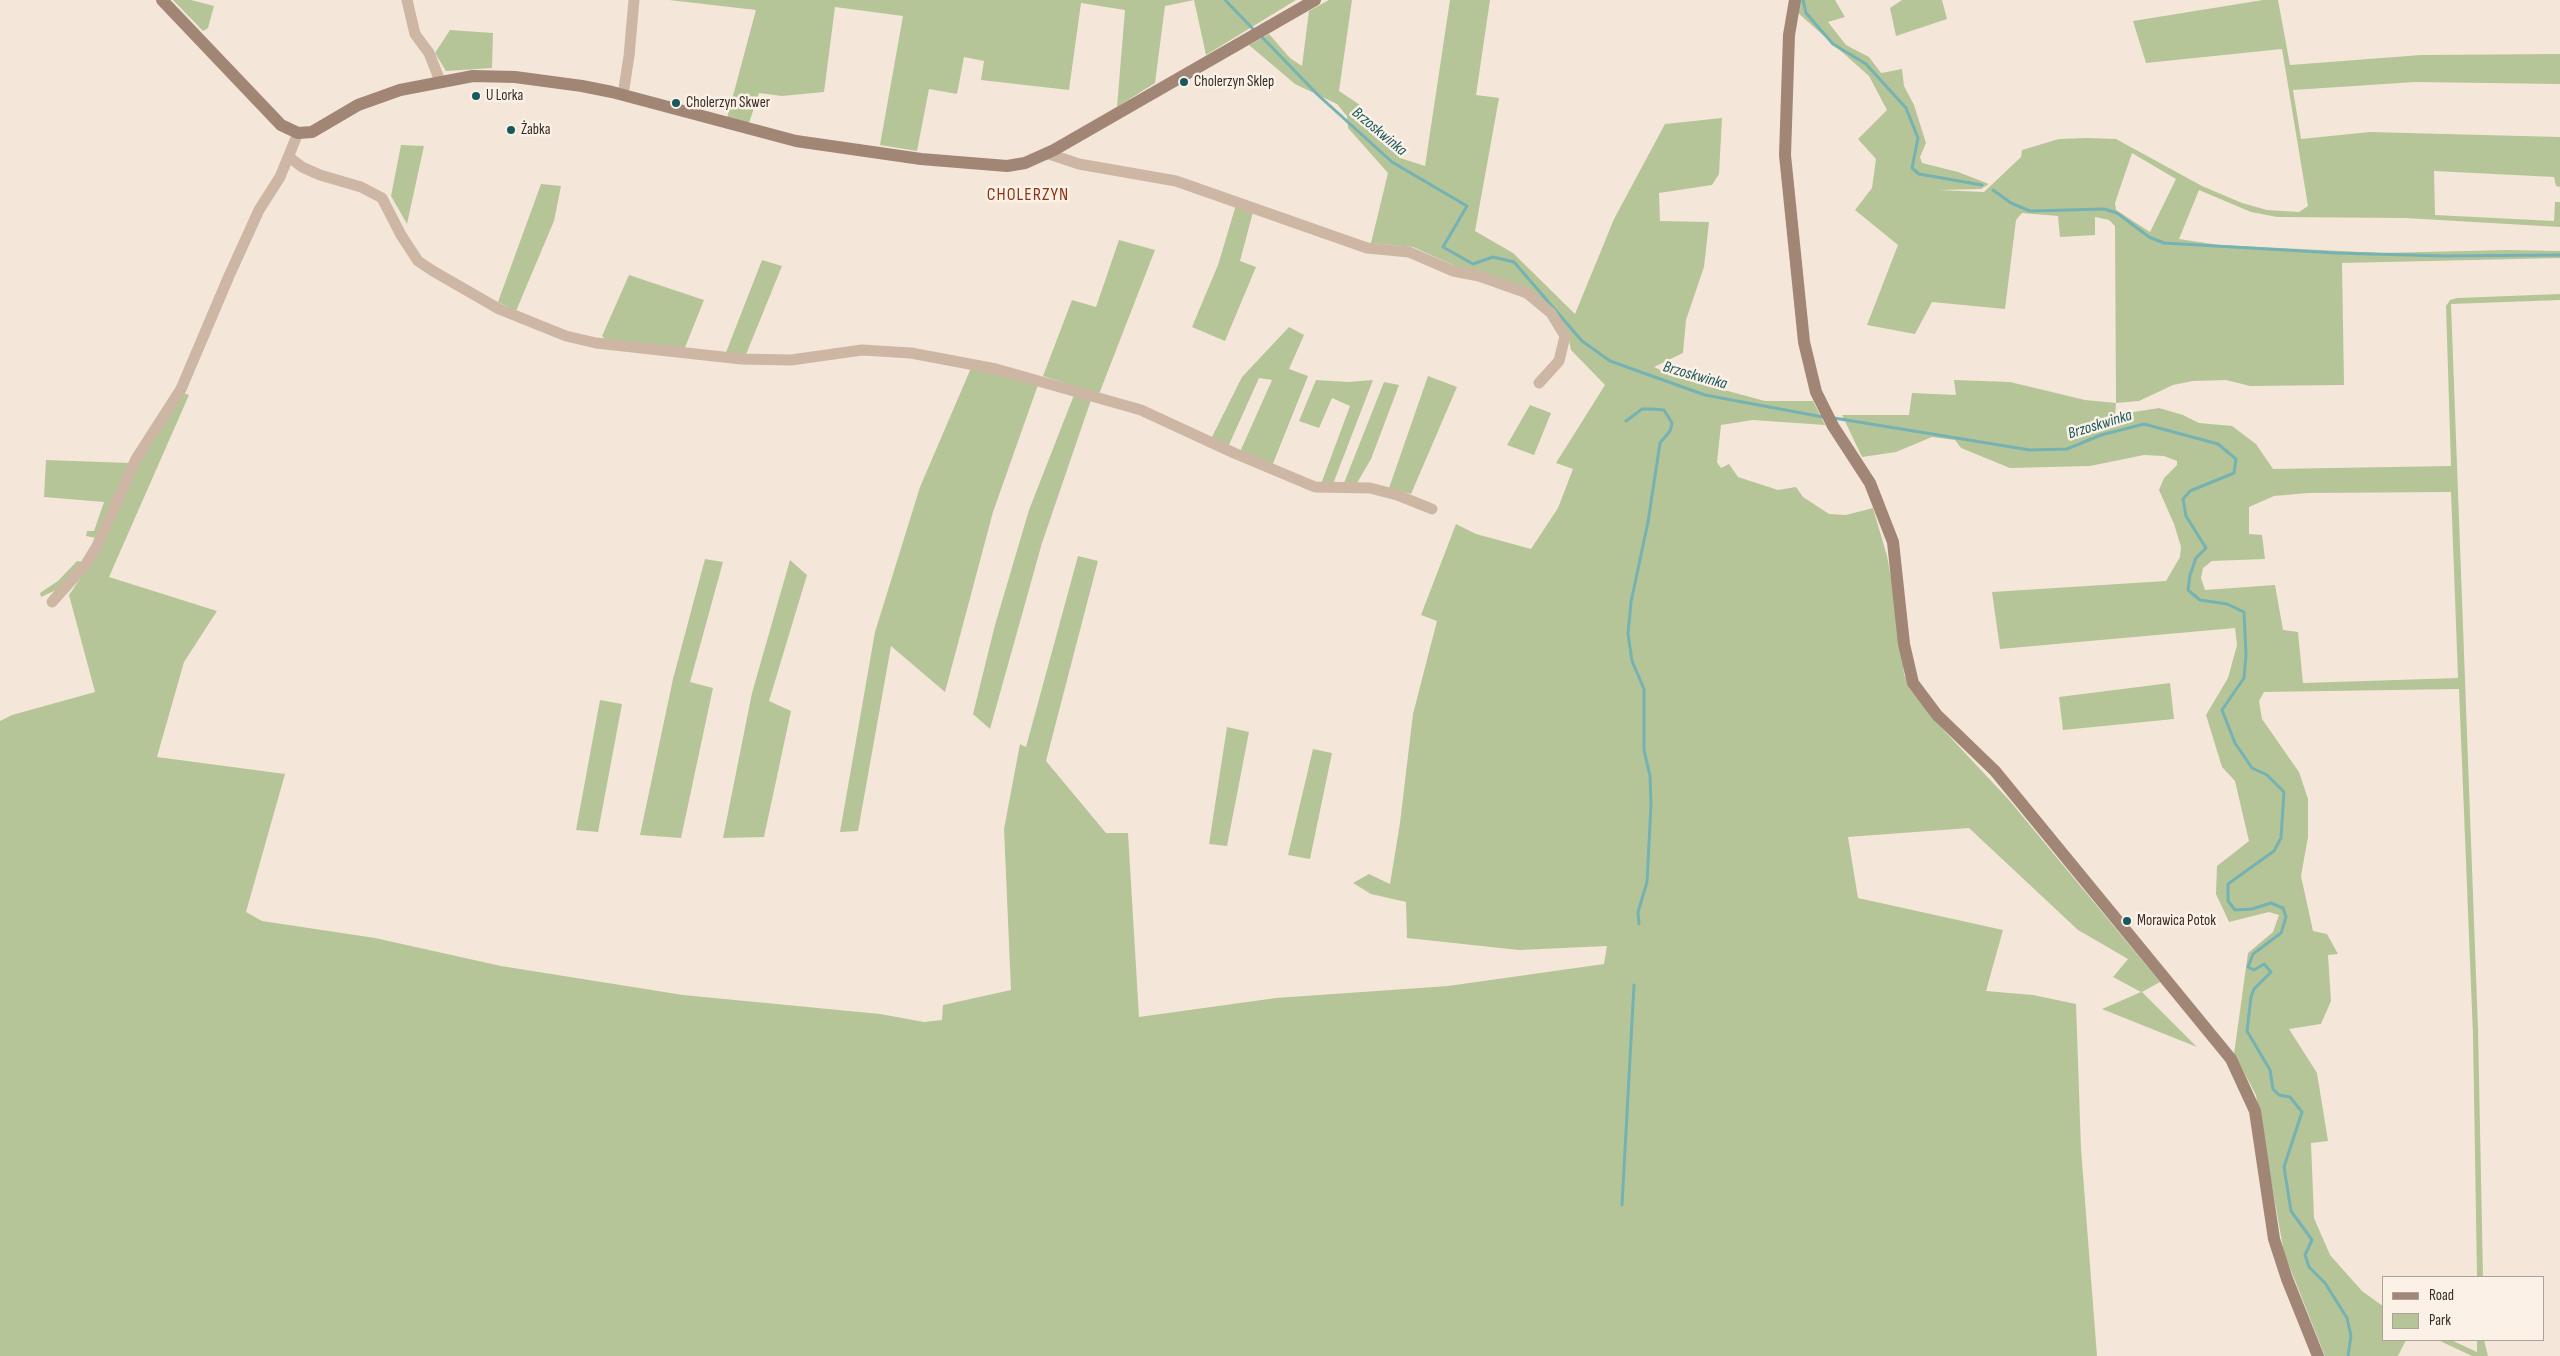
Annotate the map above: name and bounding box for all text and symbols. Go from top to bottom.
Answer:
place label: Cholerzyn Sklep [1194,73,1274,91]
marker: Cholerzyn Sklep [1178,76,1190,88]
place label: U Lorka [486,87,523,105]
marker: U Lorka [470,90,482,102]
place label: Cholerzyn Skwer [686,94,770,112]
marker: Cholerzyn Skwer [670,97,682,109]
water label: Brzoskwinka [1348,104,1410,160]
place label: Żabka [521,121,551,139]
marker: Żabka [505,124,517,136]
district label: CHOLERZYN [986,184,1070,206]
water label: Brzoskwinka [1661,358,1729,394]
water label: Brzoskwinka [2066,406,2134,444]
place label: Morawica Potok [2137,912,2216,930]
marker: Morawica Potok [2121,915,2133,927]
legend [2382,1276,2545,1341]
text: Road [2429,1286,2454,1305]
text: Park [2429,1311,2451,1330]

